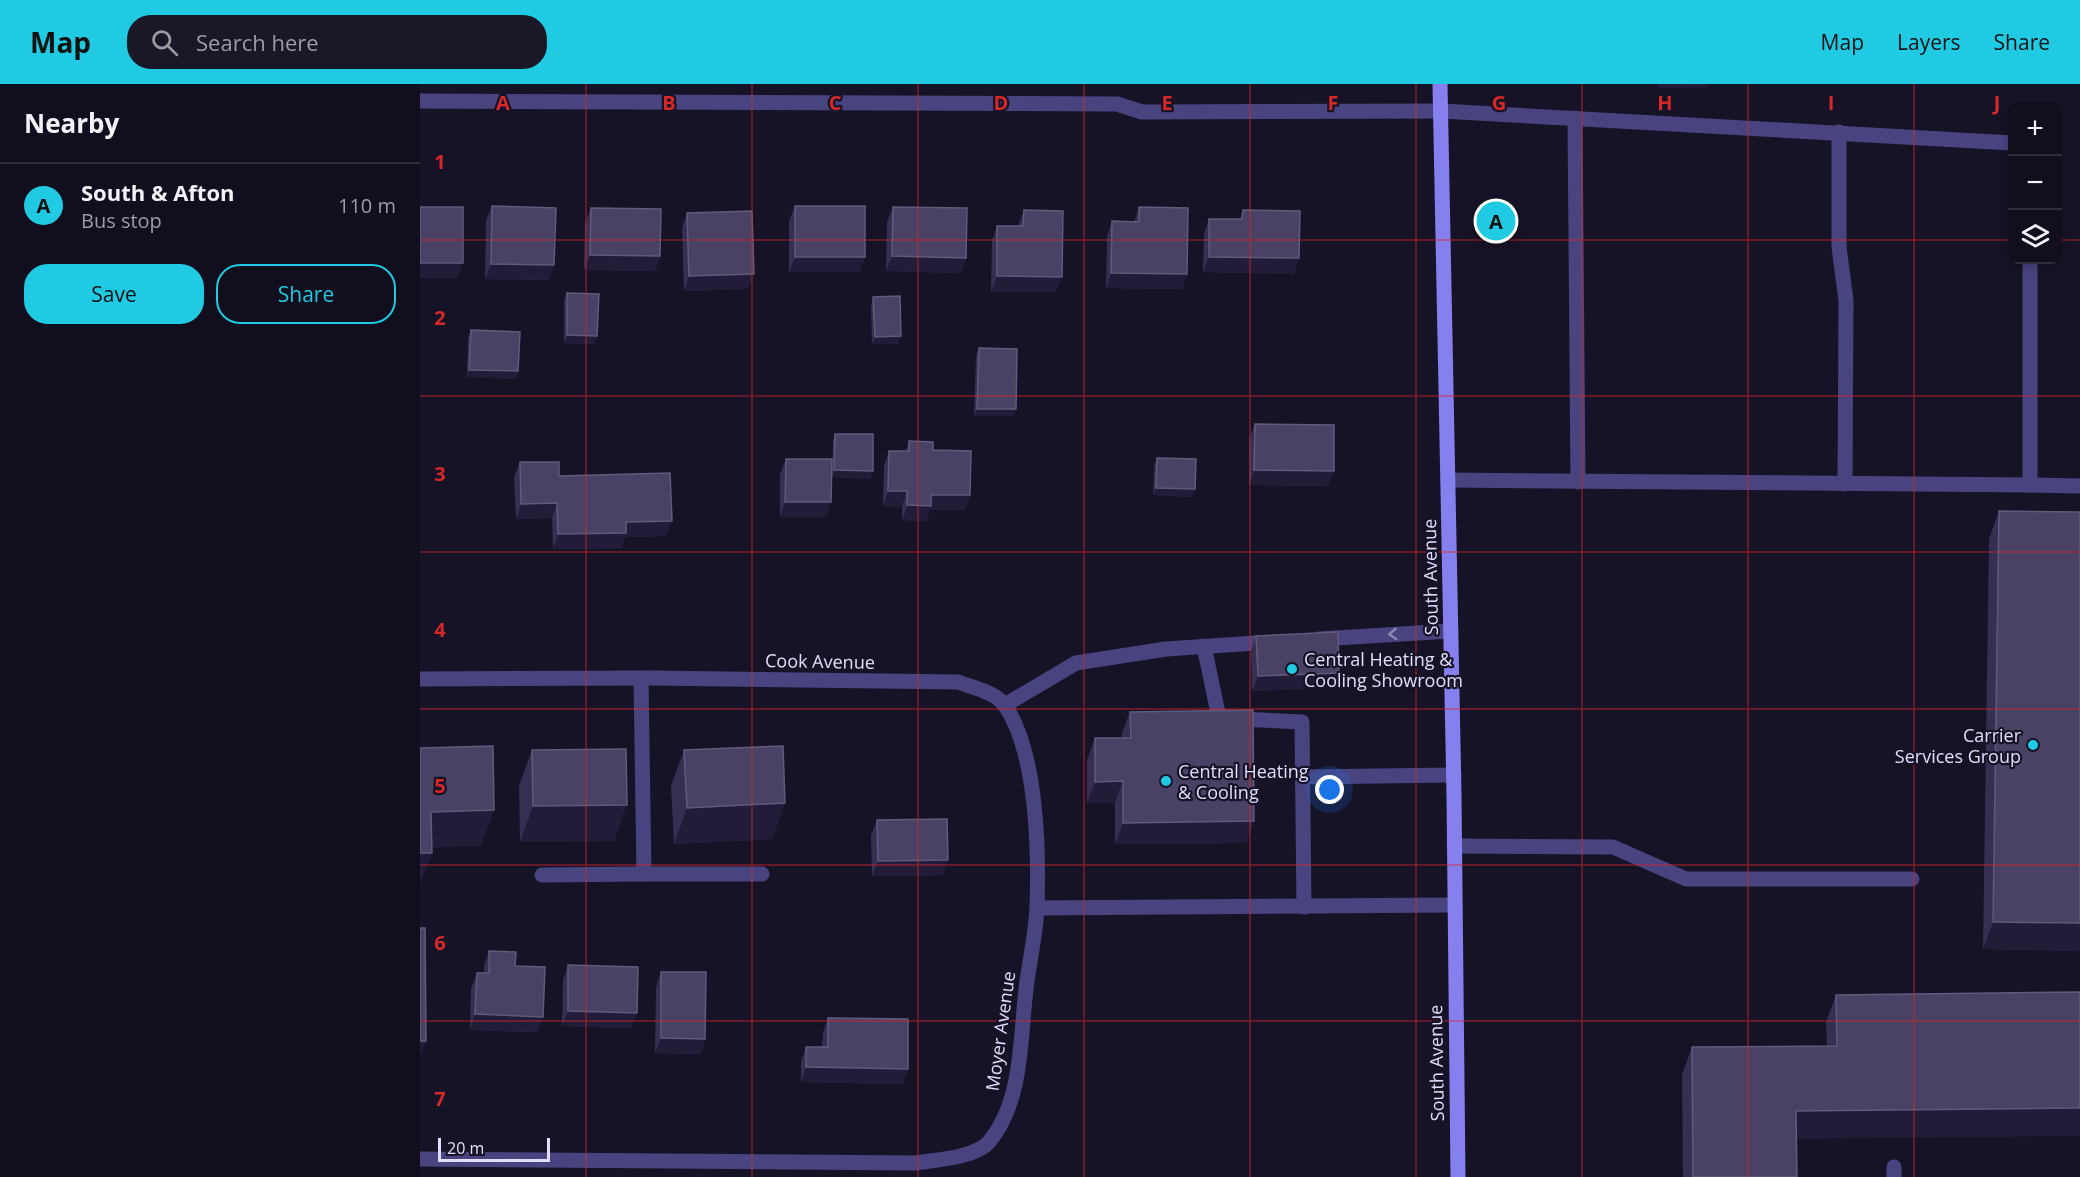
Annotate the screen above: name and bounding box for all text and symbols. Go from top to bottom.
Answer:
search box [127,15,547,69]
text: Map [30,23,91,61]
icon: search [148,26,181,59]
text: Search here [196,27,319,57]
text: Map [1821,28,1864,56]
text: Layers [1897,28,1961,56]
text: Share [1994,28,2050,56]
text: A [496,89,510,116]
text: B [662,89,676,116]
text: C [829,89,842,116]
text: D [994,89,1008,116]
text: E [1161,89,1173,116]
text: F [1328,89,1338,116]
text: G [1492,89,1506,116]
text: H [1657,89,1673,116]
text: I [1828,89,1834,116]
text: J [1992,89,2000,116]
map controls [2008,102,2062,264]
button: + [2008,102,2062,156]
text: Nearby [24,105,119,141]
text: 1 [434,148,446,175]
button: − [2008,156,2062,210]
text: South & Afton [81,177,234,207]
text: A [37,192,50,219]
text: 110 m [338,192,396,219]
pin: A [1476,198,1516,244]
text: Bus stop [81,207,162,234]
button: layers [2008,210,2062,264]
button: Save [24,264,204,324]
button: Share [216,264,396,324]
text: 2 [434,304,446,331]
text: 3 [434,460,446,487]
street label: South Avenue [1417,519,1443,635]
text: 4 [434,616,446,643]
one-way arrow [1388,628,1397,641]
place label: Central Heating & Cooling Showroom [1304,647,1463,692]
street label: Cook Avenue [765,648,875,674]
marker: Central Heating & Cooling Showroom [1285,662,1299,676]
place label: Carrier Services Group [1895,723,2022,768]
marker: Carrier Services Group [2026,738,2040,752]
place label: Central Heating & Cooling [1178,759,1309,804]
text: 5 [434,772,446,799]
marker: Central Heating & Cooling [1159,774,1173,788]
your location [1315,775,1344,804]
text: 6 [434,929,446,956]
street label: Moyer Avenue [980,969,1020,1093]
street label: South Avenue [1423,1005,1449,1121]
text: 7 [434,1085,446,1112]
scale bar [438,1135,550,1162]
text: 20 m [447,1137,484,1159]

